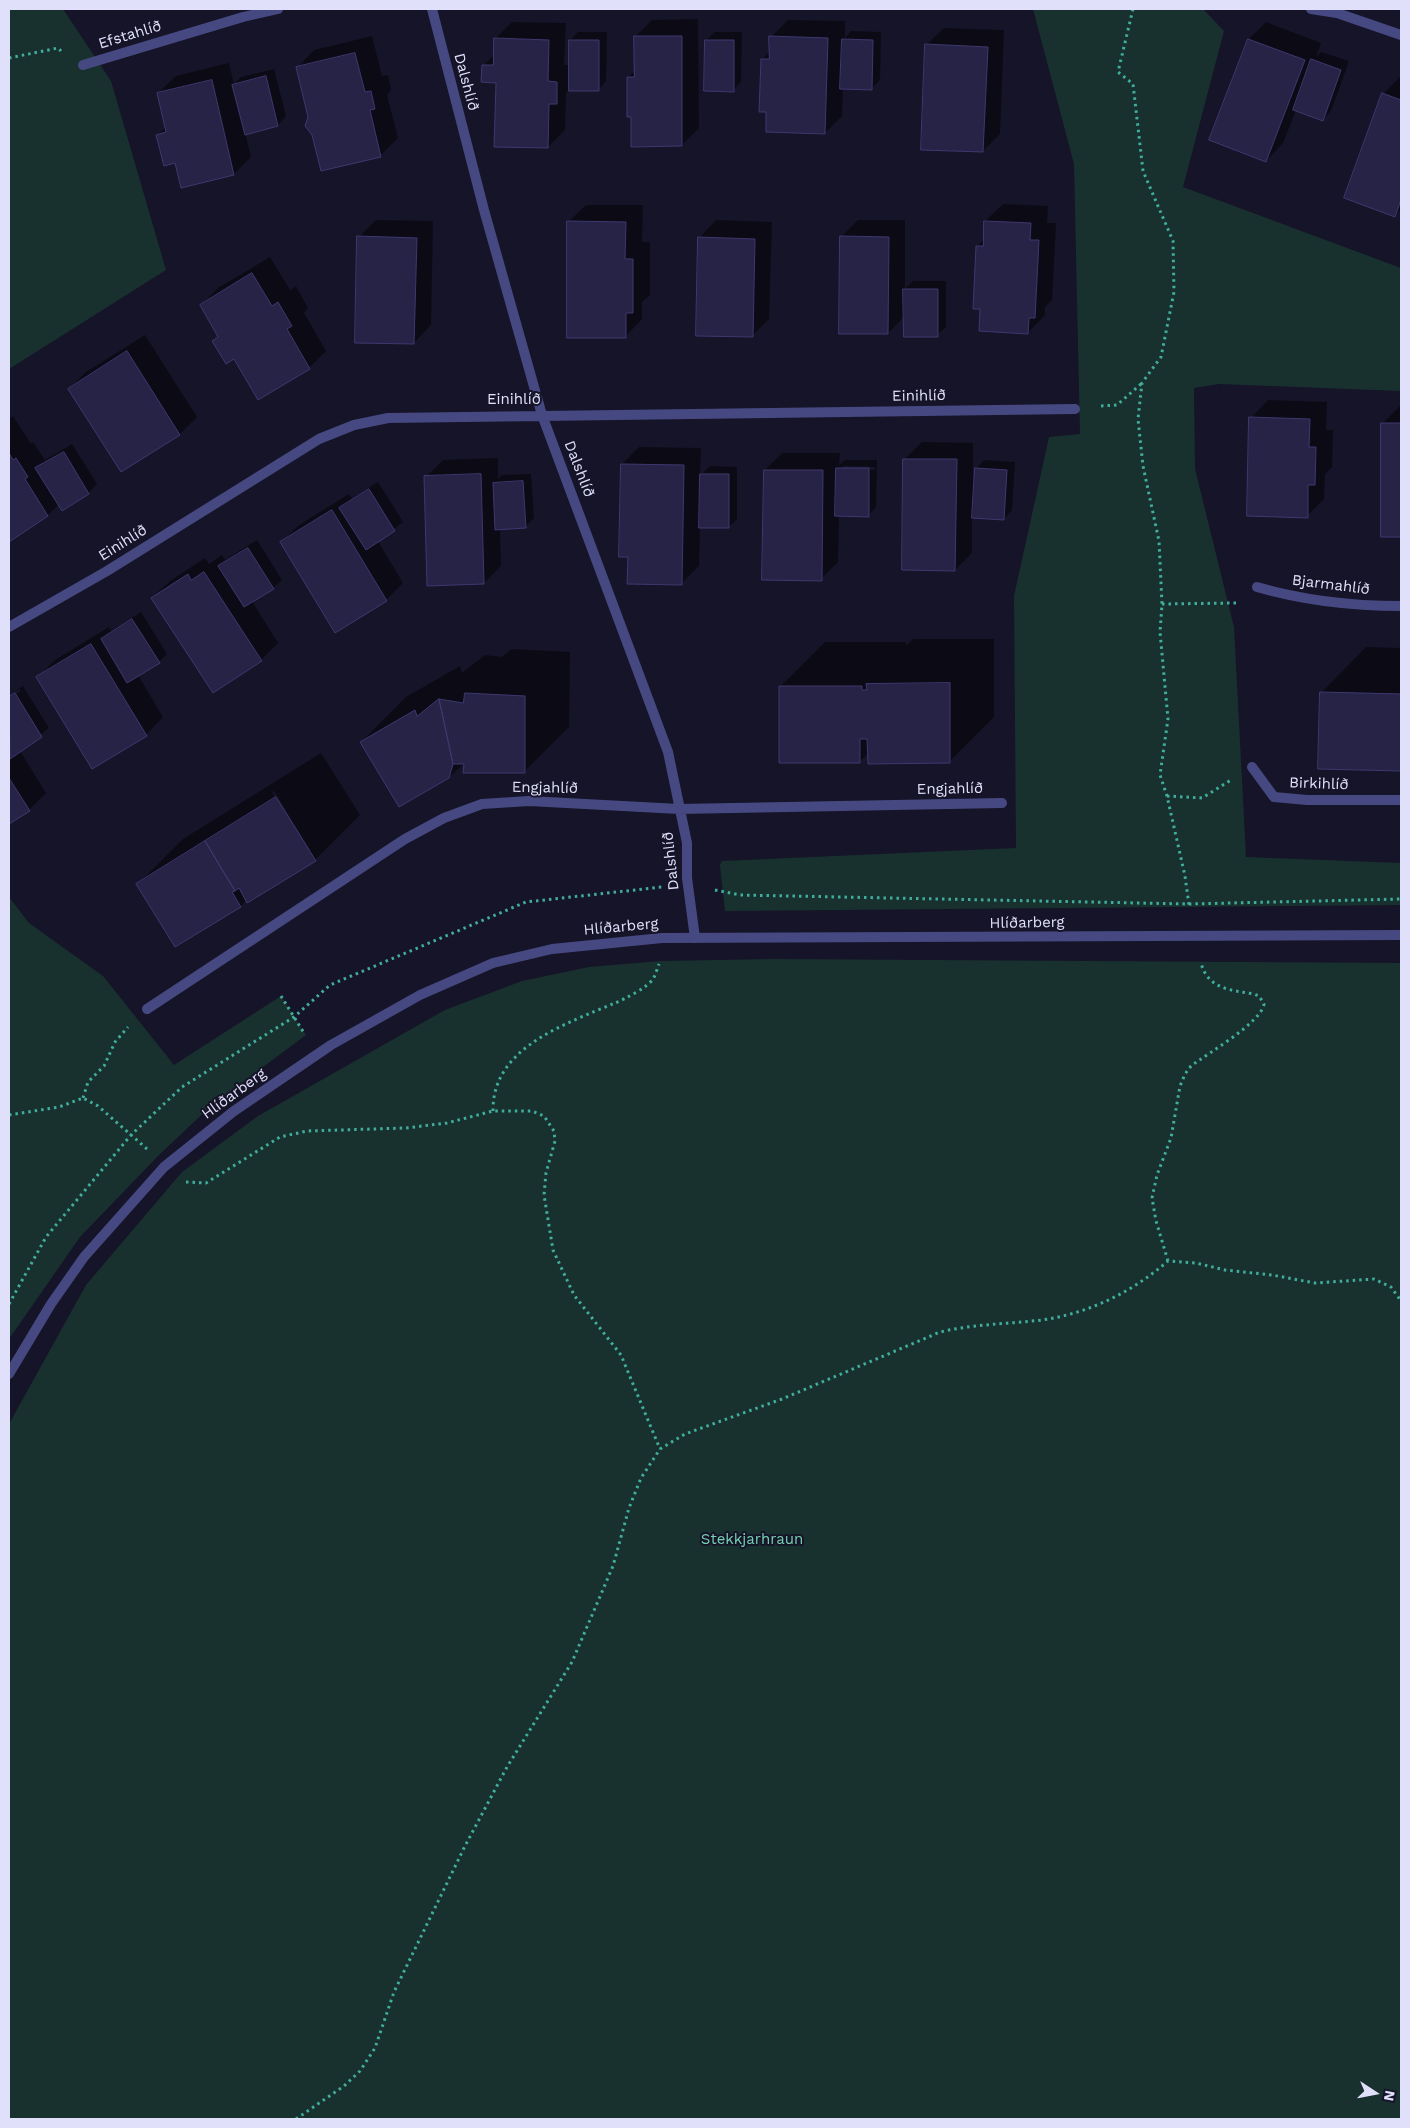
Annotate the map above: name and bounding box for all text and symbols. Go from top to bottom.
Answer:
street label: Efstahlíð [96,17,164,53]
street label: Dalshlíð [450,51,482,113]
street label: Einihlíð [892,387,946,405]
street label: Einihlíð [487,391,541,409]
street label: Dalshlíð [560,438,598,500]
street label: Einihlíð [95,521,151,565]
street label: Bjarmahlíð [1291,571,1371,599]
street label: Birkihlíð [1289,774,1349,794]
street label: Engjahlíð [512,778,578,798]
street label: Engjahlíð [917,779,983,799]
street label: Dalshlíð [659,831,683,891]
street label: Hlíðarberg [989,913,1065,933]
street label: Hlíðarberg [583,915,659,939]
street label: Hlíðarberg [198,1065,270,1123]
park label: Stekkjarhraun [701,1531,803,1549]
north arrow [1350,2068,1400,2118]
text: N [1381,2089,1399,2102]

